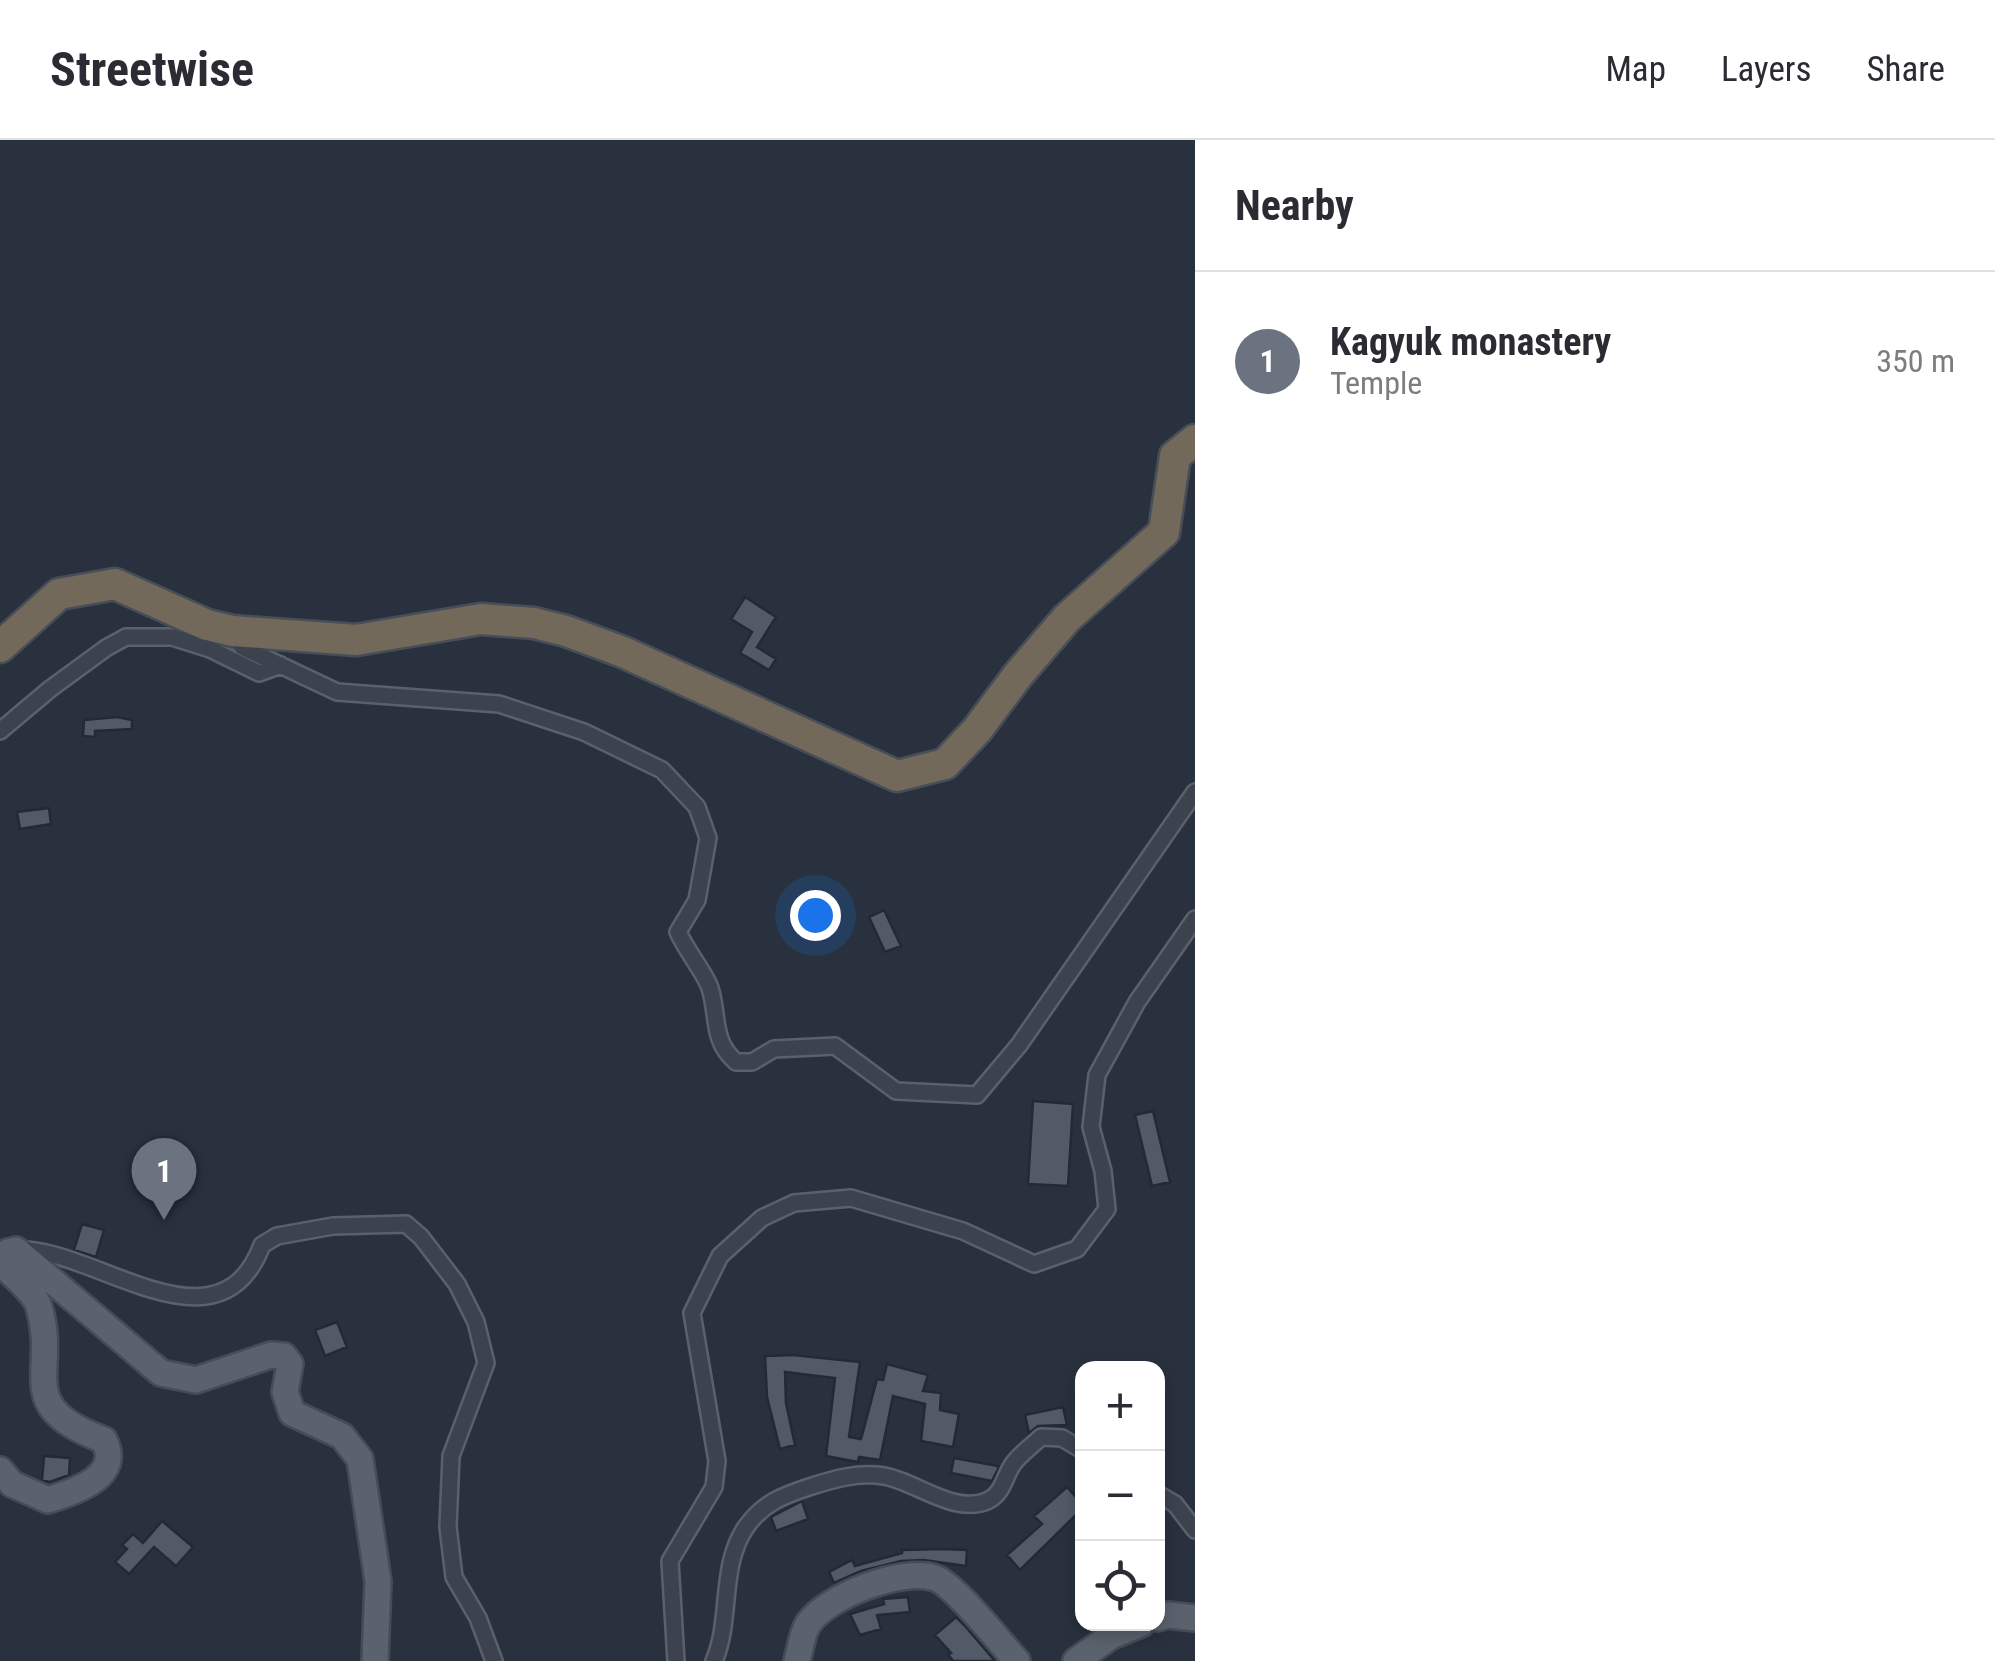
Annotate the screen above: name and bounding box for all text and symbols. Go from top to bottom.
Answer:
text: Streetwise [50,41,254,98]
text: Map [1605,49,1666,90]
text: Layers [1721,49,1811,90]
text: Share [1866,49,1945,90]
text: Nearby [1235,181,1354,230]
text: Kagyuk monastery [1330,320,1611,364]
text: 1 [1259,342,1276,380]
text: 350 m [1876,342,1955,380]
text: Temple [1330,364,1422,402]
your location [790,890,841,941]
pin: 1 [132,1138,196,1220]
map controls [1075,1361,1165,1631]
button: + [1075,1361,1165,1451]
button: − [1075,1451,1165,1541]
button: locate [1075,1541,1165,1631]

